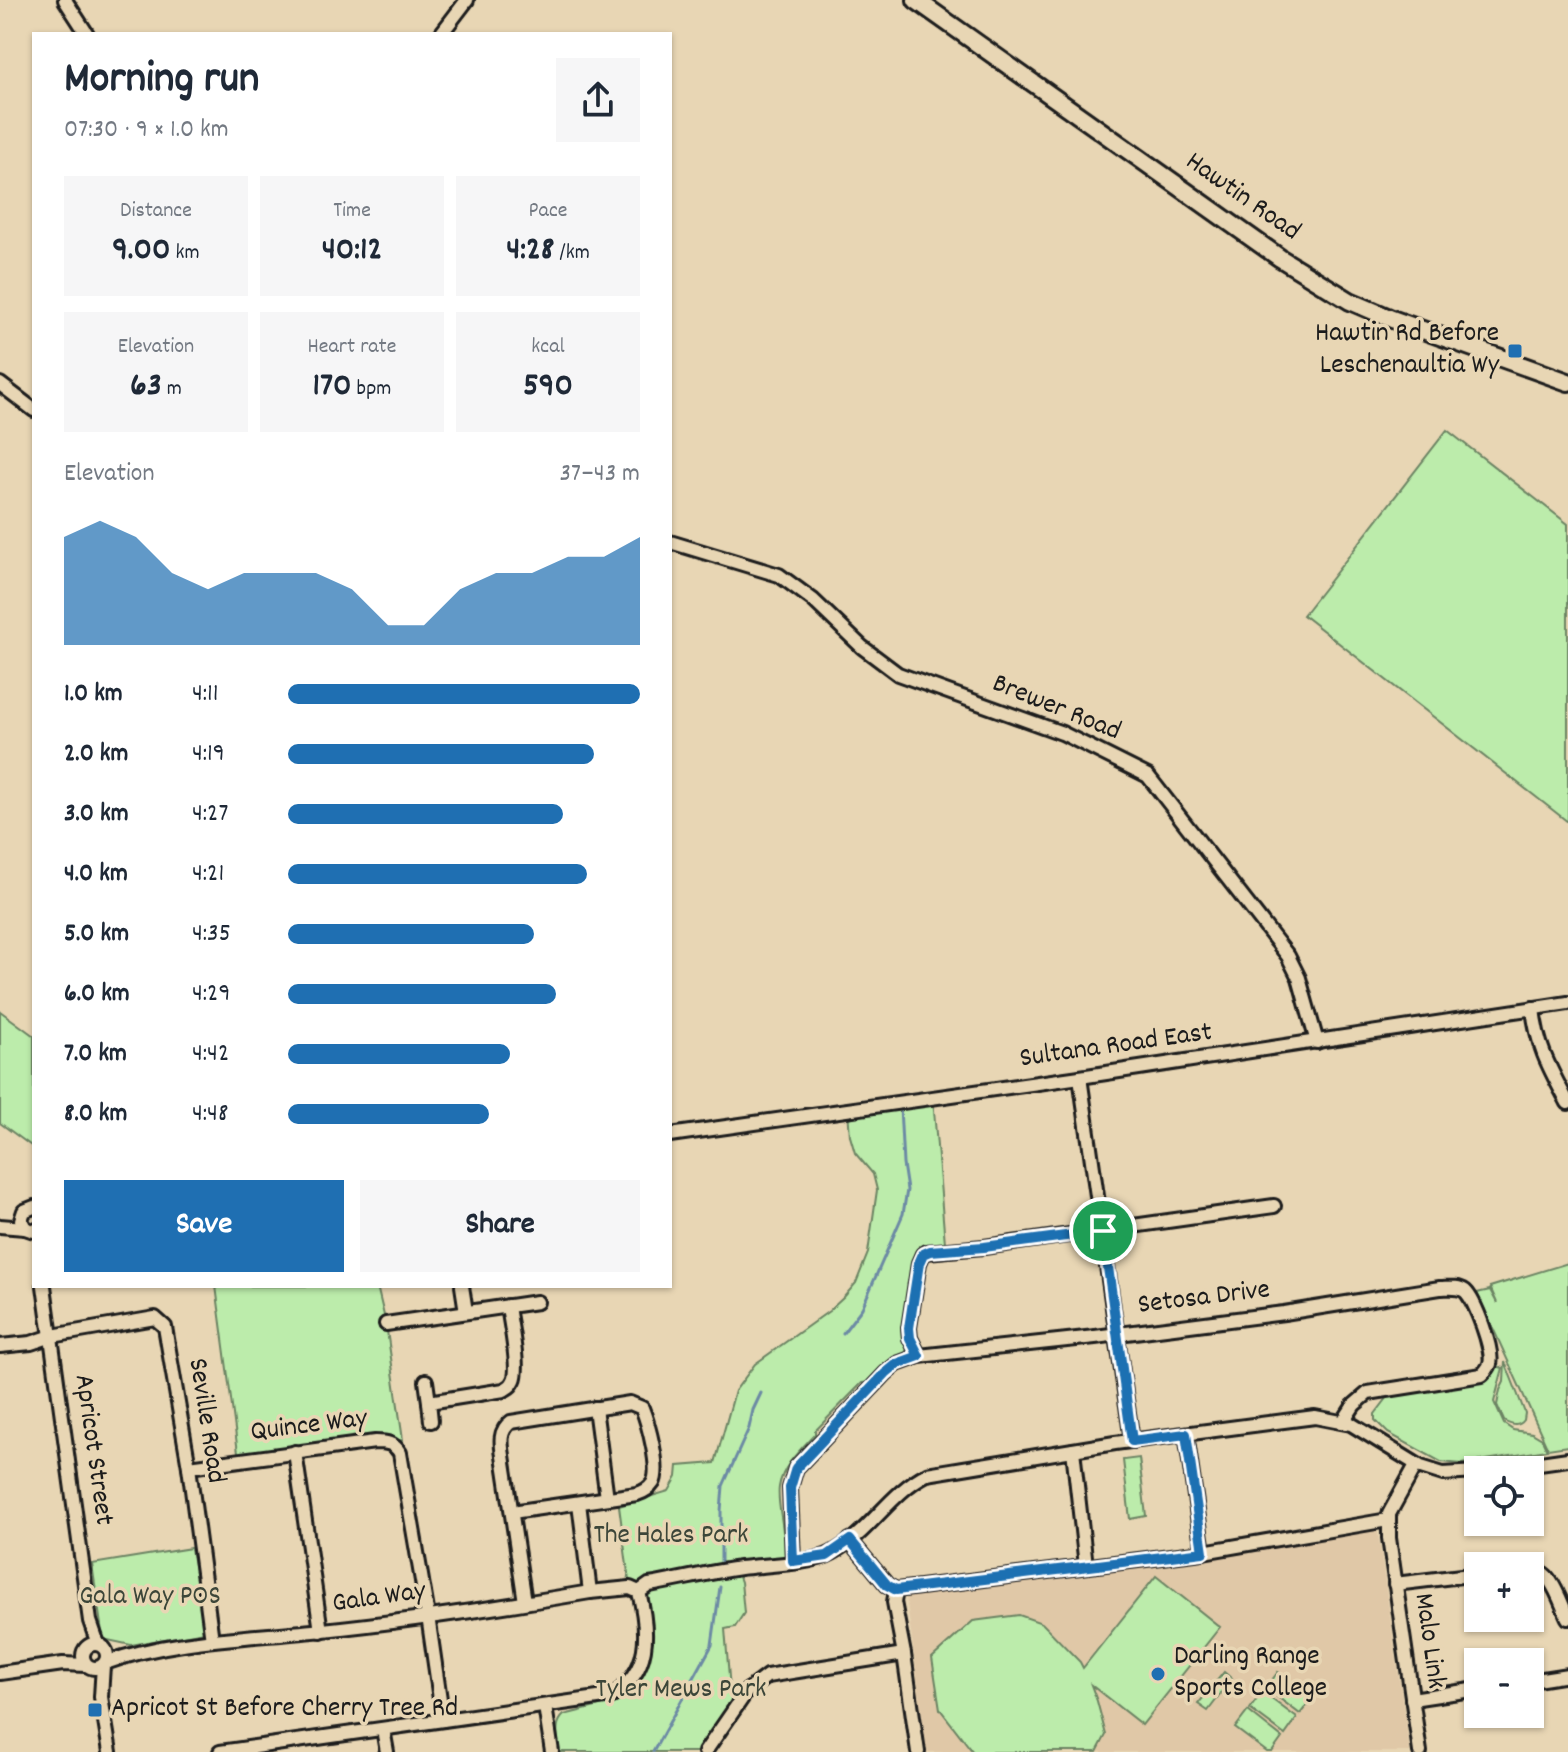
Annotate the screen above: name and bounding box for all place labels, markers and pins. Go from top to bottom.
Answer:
place label: Hawtin Rd Before Leschenaultia Wy [1315,315,1500,387]
marker: Hawtin Rd Before Leschenaultia Wy [1506,342,1524,360]
pin [1069,1197,1137,1265]
place label: Darling Range Sports College [1174,1638,1327,1710]
marker: Darling Range Sports College [1149,1665,1167,1683]
place label: Apricot St Before Cherry Tree Rd [111,1690,458,1730]
marker: Apricot St Before Cherry Tree Rd [86,1701,104,1719]

